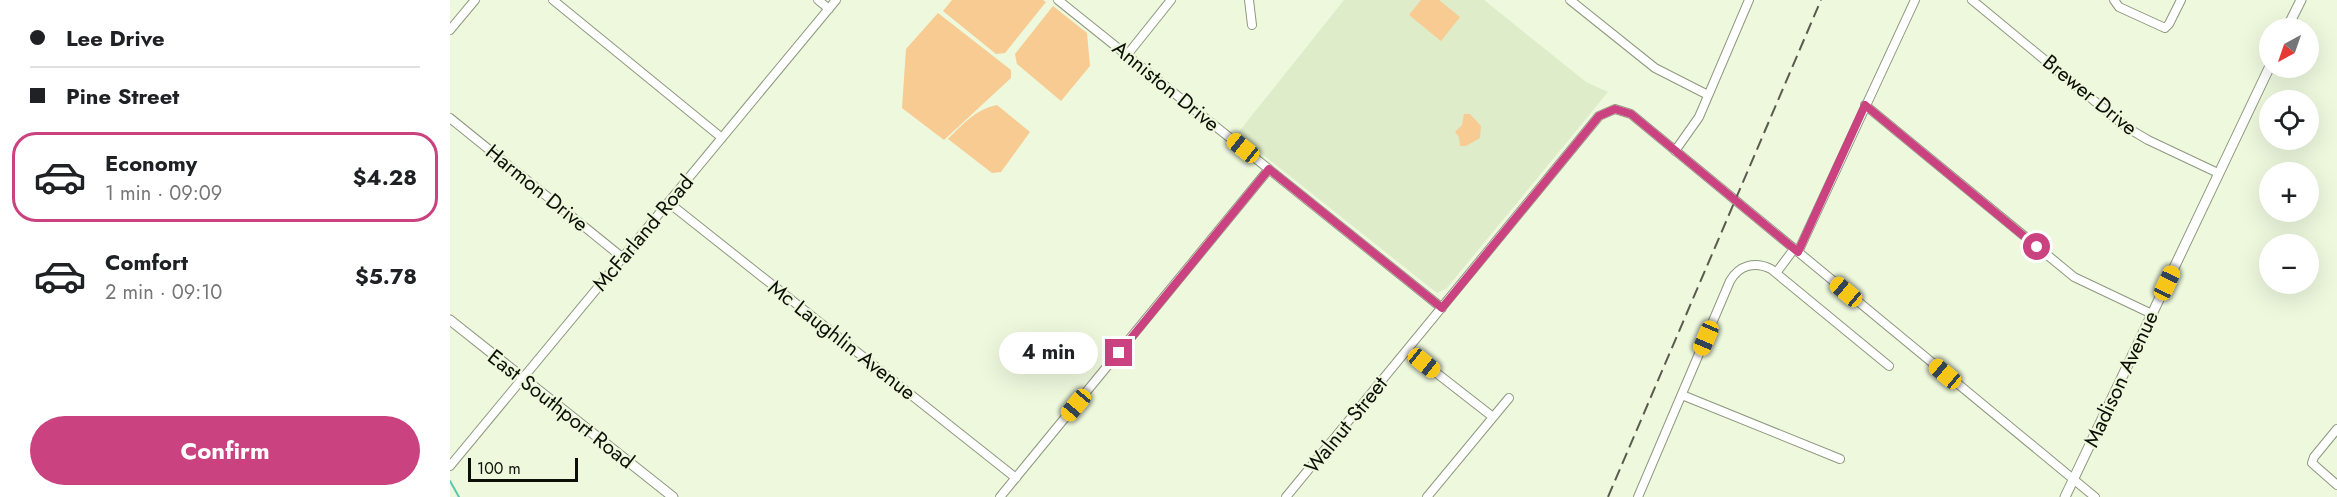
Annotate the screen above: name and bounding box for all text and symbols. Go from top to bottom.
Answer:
north arrow [2259,18,2319,78]
map controls [2259,18,2319,294]
text: Lee Drive [66,22,165,54]
street label: Anniston Drive [1106,33,1226,139]
street label: Brewer Drive [2036,47,2144,143]
text: Pine Street [66,80,179,112]
button: locate [2259,90,2319,150]
car [1223,130,1263,166]
street label: Harmon Drive [479,137,595,239]
text: Economy [105,147,197,179]
icon: car [33,150,87,204]
text: $4.28 [353,161,417,193]
button: + [2259,162,2319,222]
street label: McFarland Road [585,168,701,298]
text: 1 min · 09:09 [105,179,222,208]
route start [2023,233,2050,260]
button: − [2259,234,2319,294]
text: Comfort [105,246,188,278]
icon: car [33,249,87,303]
text: $5.78 [355,260,417,292]
car [2151,263,2183,303]
street label: Mc Laughlin Avenue [762,273,922,407]
car [1826,274,1866,310]
text: 2 min · 09:10 [105,278,222,307]
street label: Madison Avenue [2076,306,2166,452]
car [1691,318,1721,358]
callout: 4 min [999,332,1098,374]
text: 4 min [1022,338,1075,367]
route end [1105,339,1132,366]
street label: East Southport Road [481,342,641,476]
car [1404,345,1444,381]
car [1925,356,1965,392]
street label: Walnut Street [1297,370,1395,480]
car [1058,385,1094,425]
button: Confirm [30,416,420,485]
scale bar [468,455,578,482]
text: 100 m [477,457,521,480]

